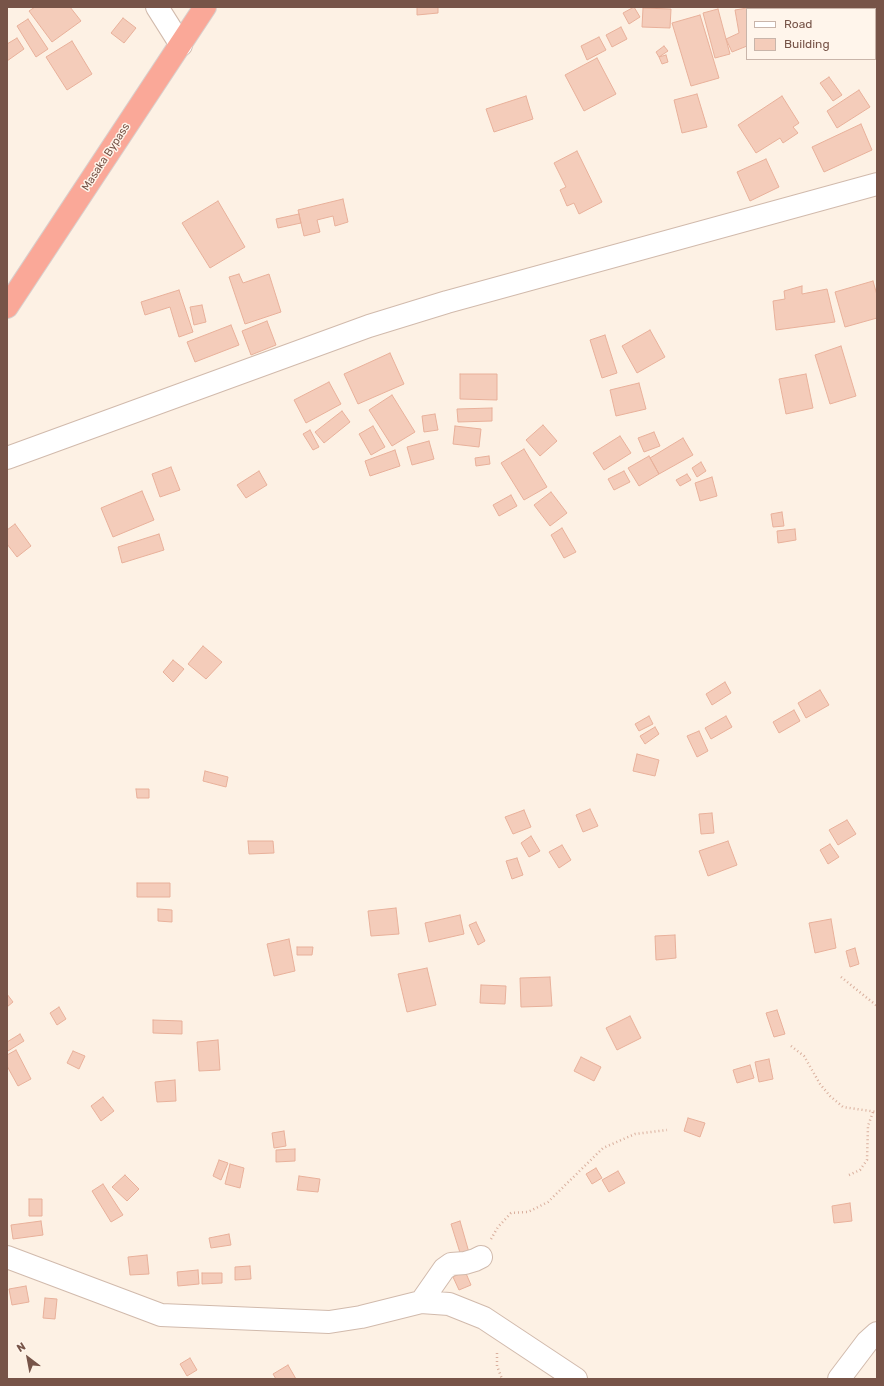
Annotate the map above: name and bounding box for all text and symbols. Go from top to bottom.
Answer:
legend [746,8,876,60]
text: Road [784,17,812,31]
text: Building [784,37,830,51]
street label: Masaka Bypass [79,121,133,193]
north arrow [8,1338,48,1378]
text: N [15,1340,28,1355]

